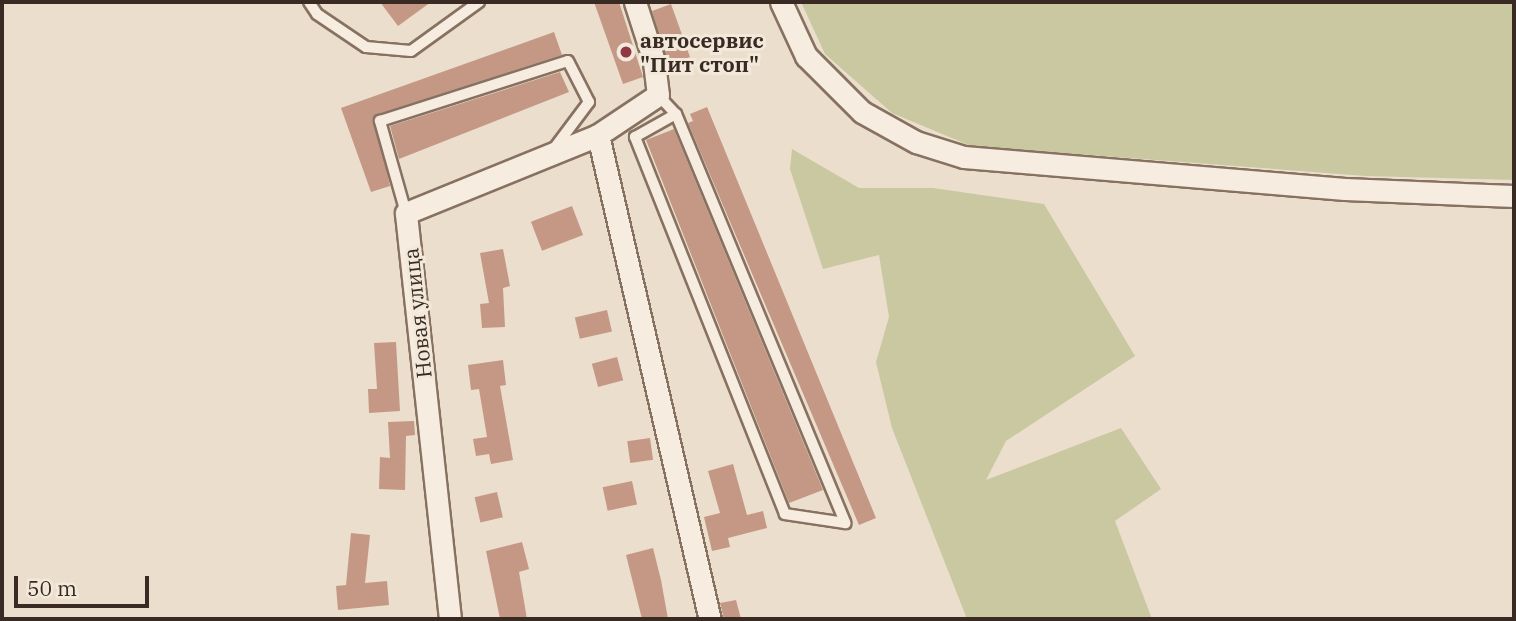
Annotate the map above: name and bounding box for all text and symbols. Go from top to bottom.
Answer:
place label: автосервис "Пит стоп" [640,27,764,77]
marker: автосервис "Пит стоп" [618,44,634,60]
street label: Новая улица [398,247,436,379]
scale bar [18,562,152,606]
text: 50 m [27,574,77,602]

